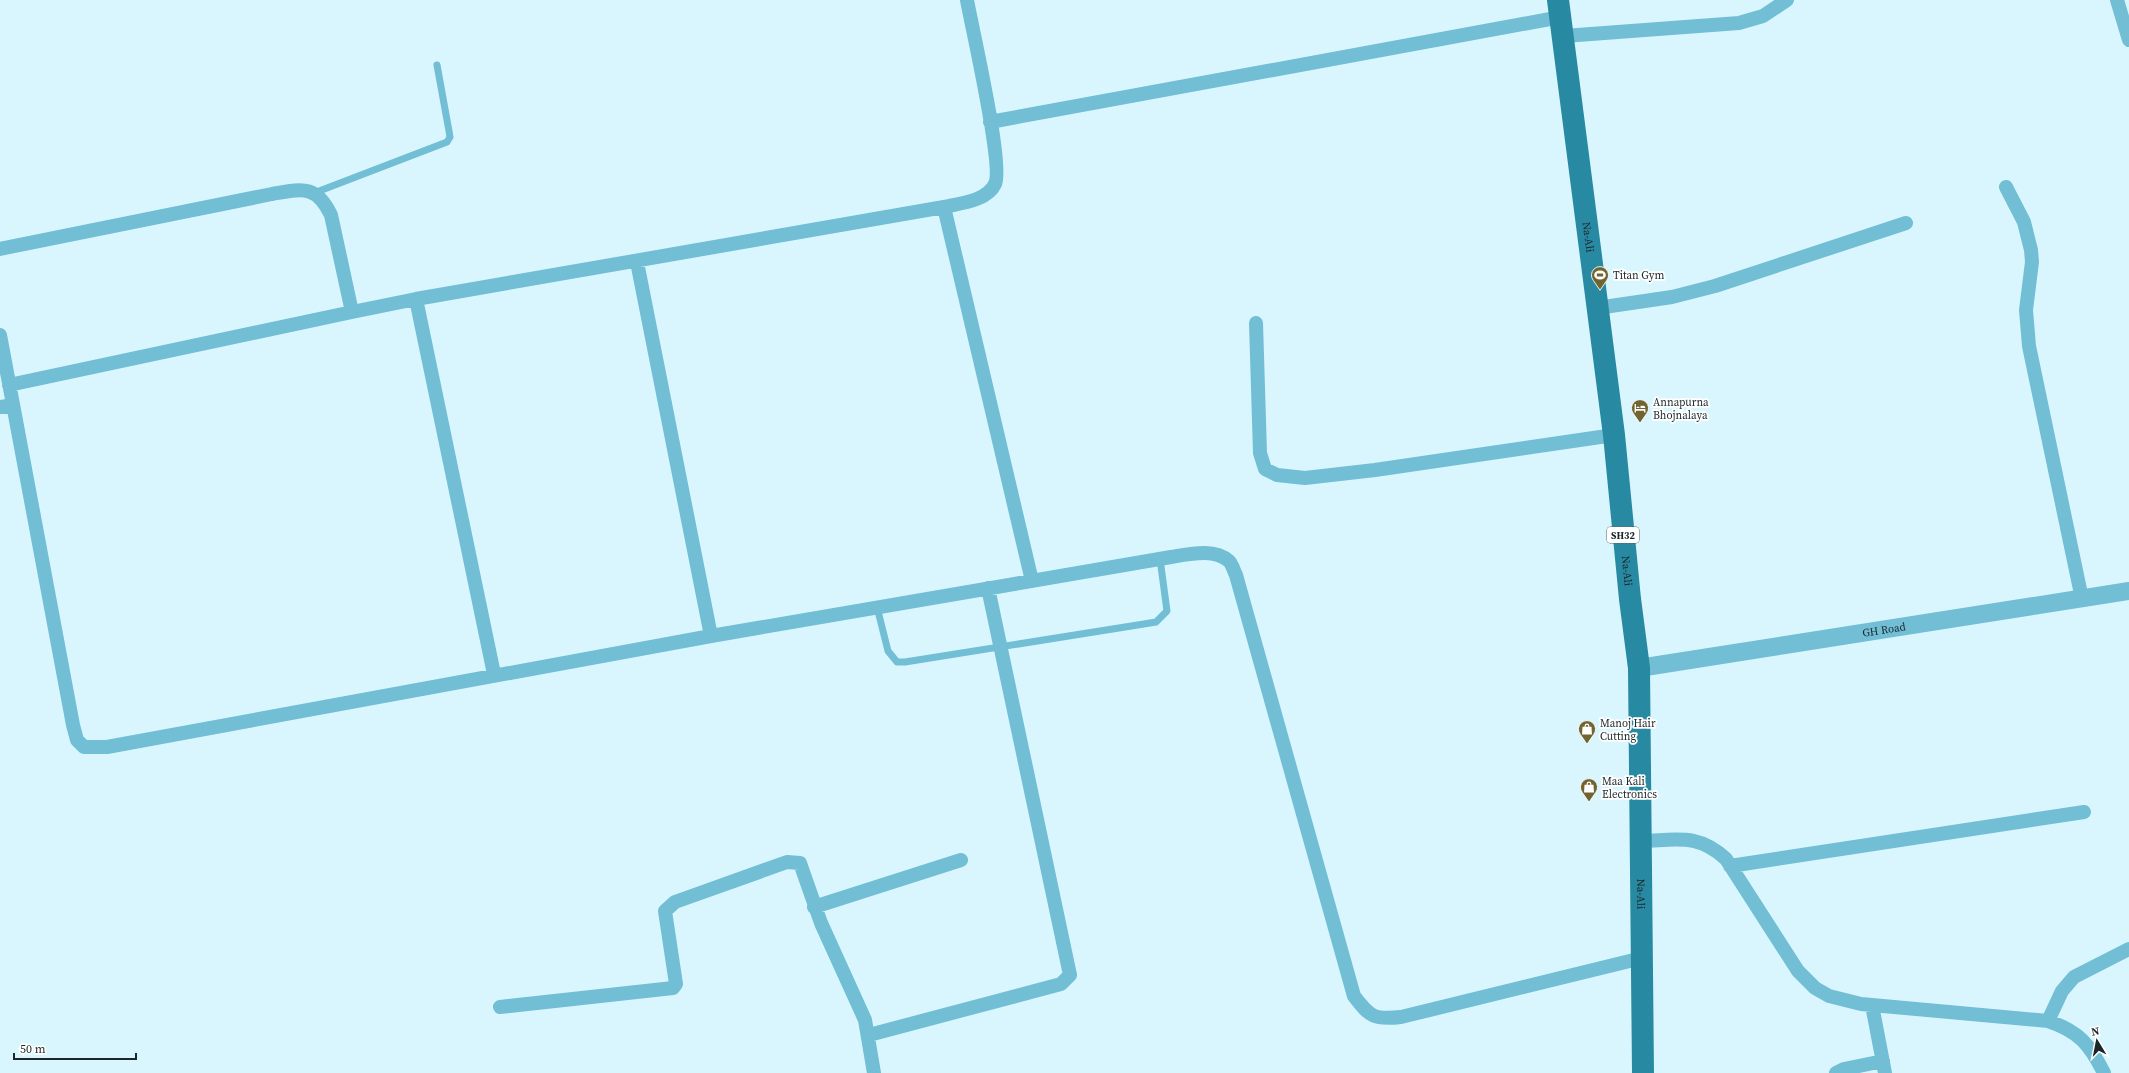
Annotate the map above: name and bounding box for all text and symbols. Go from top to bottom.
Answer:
street label: Na-Ali [1579,221,1597,253]
sports icon: Titan Gym [1590,265,1610,290]
place label: Titan Gym [1613,268,1664,283]
place label: Annapurna Bhojnalaya [1653,395,1709,423]
hotel icon: Annapurna Bhojnalaya [1630,398,1650,423]
road number: SH32 [1607,527,1639,543]
street label: Na-Ali [1618,555,1636,587]
street label: GH Road [1861,619,1908,641]
place label: Manoj Hair Cutting [1600,716,1656,744]
shop icon: Manoj Hair Cutting [1577,719,1597,744]
place label: Maa Kali Electronics [1602,774,1657,802]
shop icon: Maa Kali Electronics [1579,777,1599,802]
street label: Na-Ali [1633,879,1648,909]
north arrow [2077,1021,2117,1061]
text: N [2090,1024,2101,1040]
scale bar [14,1035,136,1061]
text: 50 m [20,1041,46,1057]

